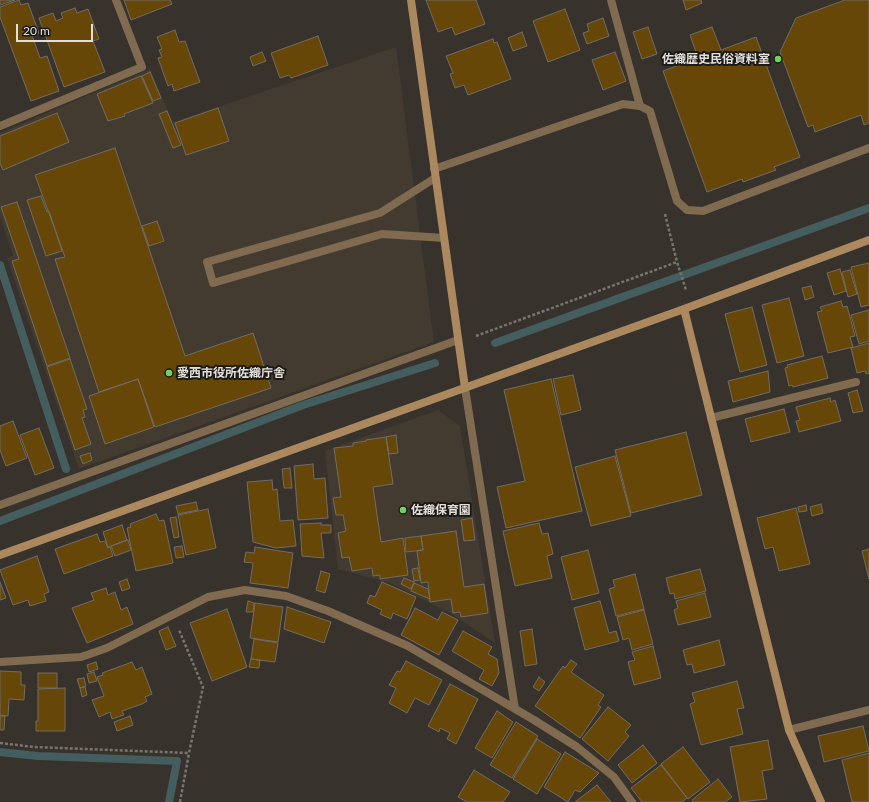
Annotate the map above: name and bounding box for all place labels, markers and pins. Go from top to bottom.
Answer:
place label: 佐織歴史民俗資料室 [662,52,770,66]
marker: 佐織歴史民俗資料室 [773,54,783,64]
place label: 愛西市役所佐織庁舎 [177,366,285,380]
marker: 愛西市役所佐織庁舎 [164,368,174,378]
place label: 佐織保育園 [411,503,471,517]
marker: 佐織保育園 [398,505,408,515]

